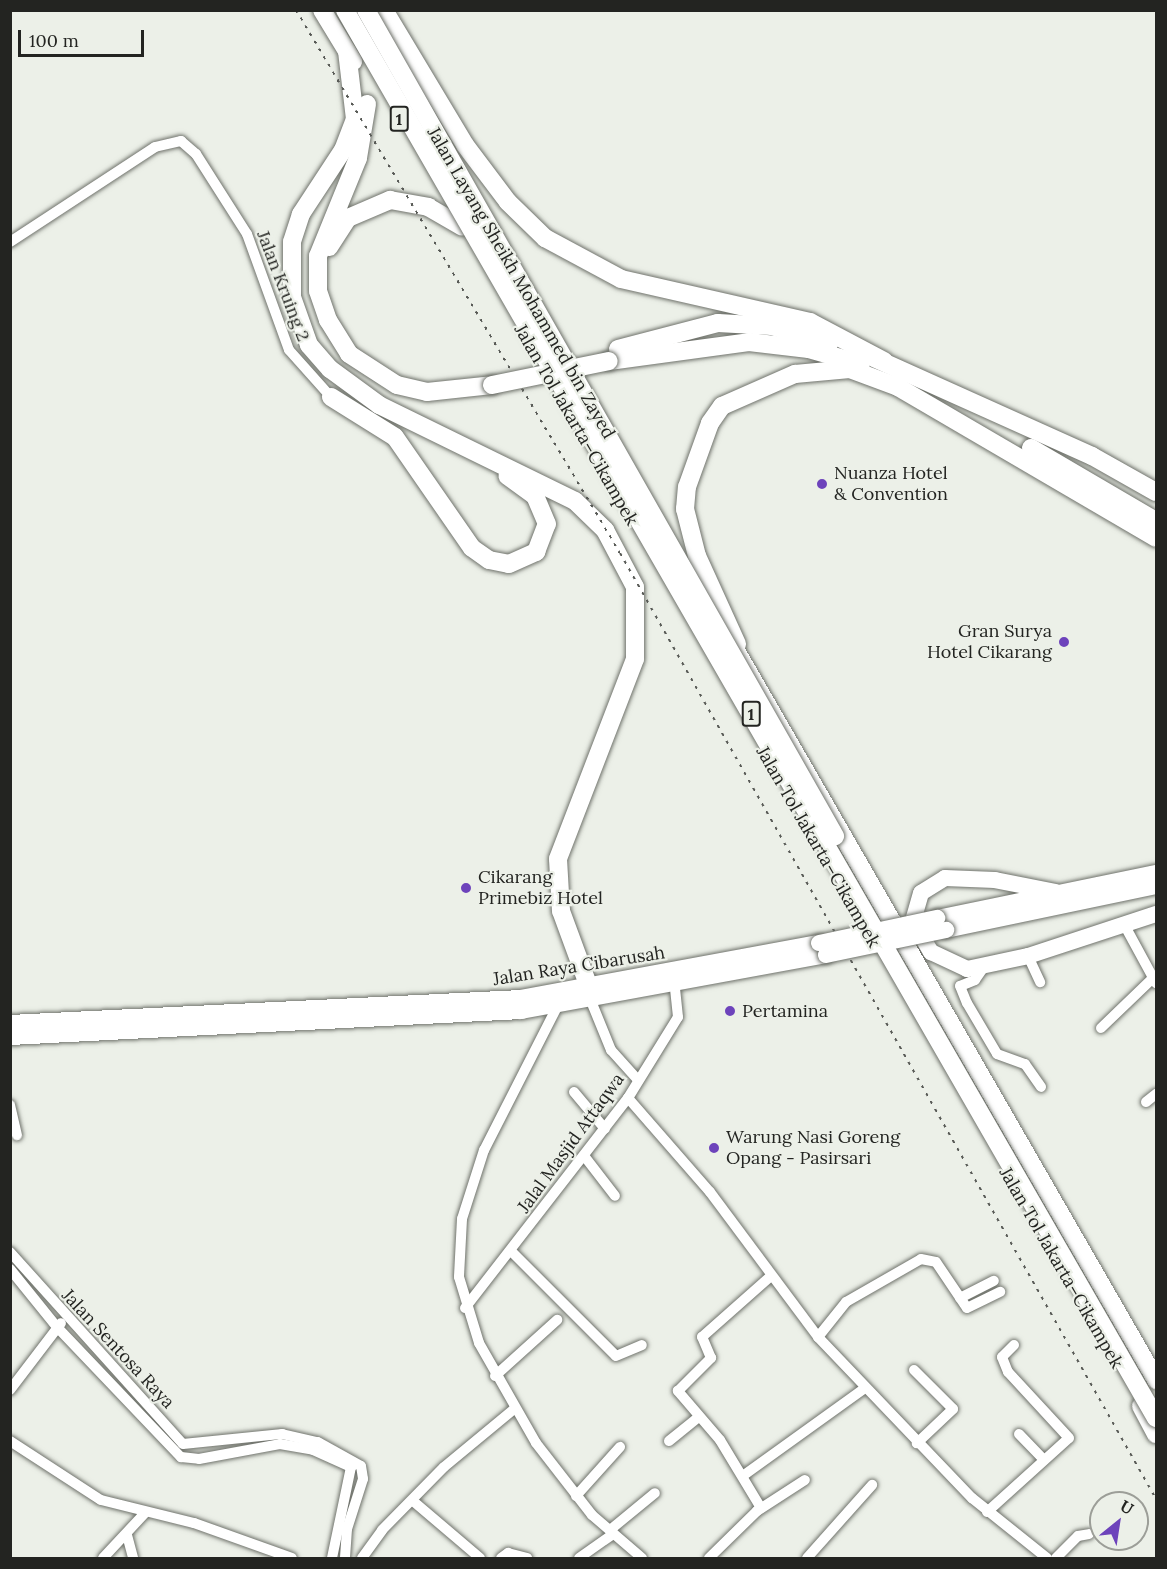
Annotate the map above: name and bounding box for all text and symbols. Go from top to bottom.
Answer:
scale bar [21,18,147,56]
text: 100 m [29,29,79,52]
road number: 1 [388,106,410,132]
street label: Jalan Layang Sheikh Mohammed bin Zayed [423,123,619,443]
street label: Jalan Kruing 2 [252,228,314,344]
street label: Jalan Tol Jakarta–Cikampek [509,321,643,529]
place label: Nuanza Hotel & Convention [834,463,948,506]
marker: Nuanza Hotel & Convention [815,477,829,491]
place label: Gran Surya Hotel Cikarang [927,621,1052,664]
marker: Gran Surya Hotel Cikarang [1057,635,1071,649]
road number: 1 [740,701,762,727]
street label: Jalan Tol Jakarta–Cikampek [751,743,885,951]
place label: Cikarang Primebiz Hotel [478,867,603,910]
marker: Cikarang Primebiz Hotel [459,881,473,895]
street label: Jalan Raya Cibarusah [491,942,667,990]
place label: Pertamina [742,1000,828,1022]
marker: Pertamina [723,1004,737,1018]
street label: Jalal Masjid Attaqwa [513,1069,629,1217]
place label: Warung Nasi Goreng Opang - Pasirsari [726,1127,900,1170]
marker: Warung Nasi Goreng Opang - Pasirsari [707,1141,721,1155]
street label: Jalan Tol Jakarta–Cikampek [994,1164,1128,1372]
street label: Jalan Sentosa Raya [57,1285,179,1413]
north arrow [1089,1491,1149,1551]
text: U [1117,1495,1137,1519]

